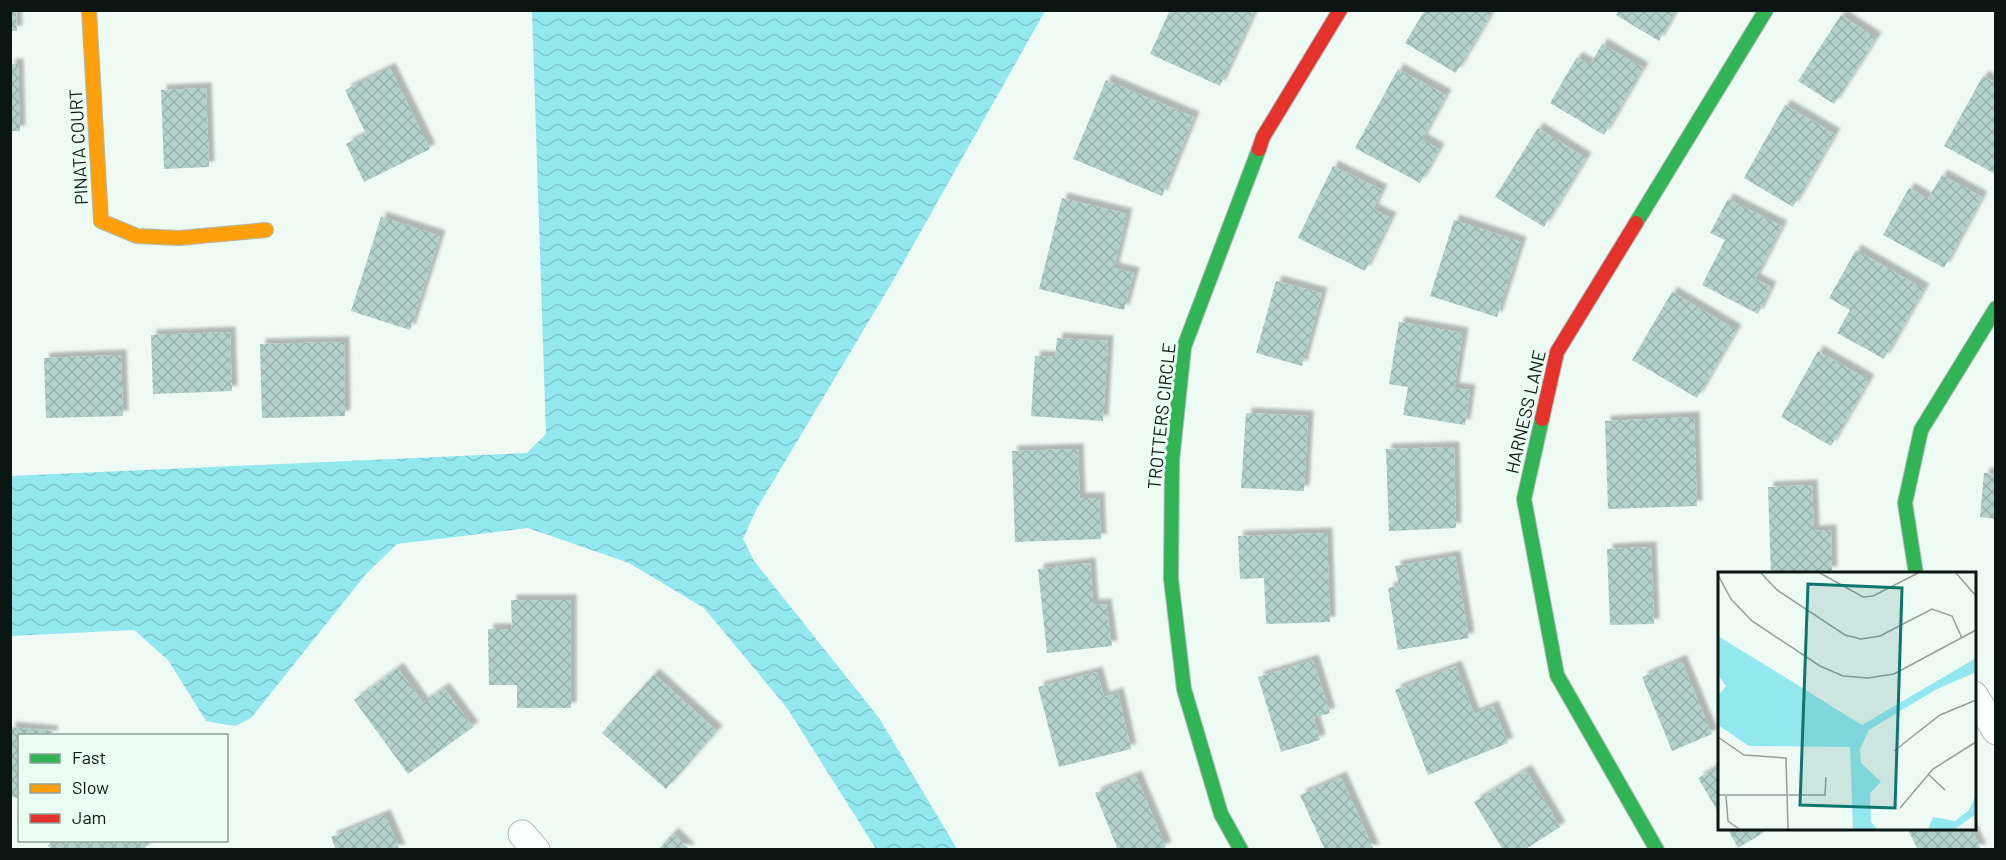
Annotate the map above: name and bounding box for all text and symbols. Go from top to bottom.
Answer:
street label: PINATA COURT [64,89,92,206]
street label: TROTTERS CIRCLE [1142,341,1180,490]
street label: HARNESS LANE [1500,348,1550,476]
inset map [1718,572,1976,830]
legend [18,734,228,842]
text: Fast [72,746,106,768]
text: Slow [72,776,109,798]
text: Jam [72,806,106,828]

